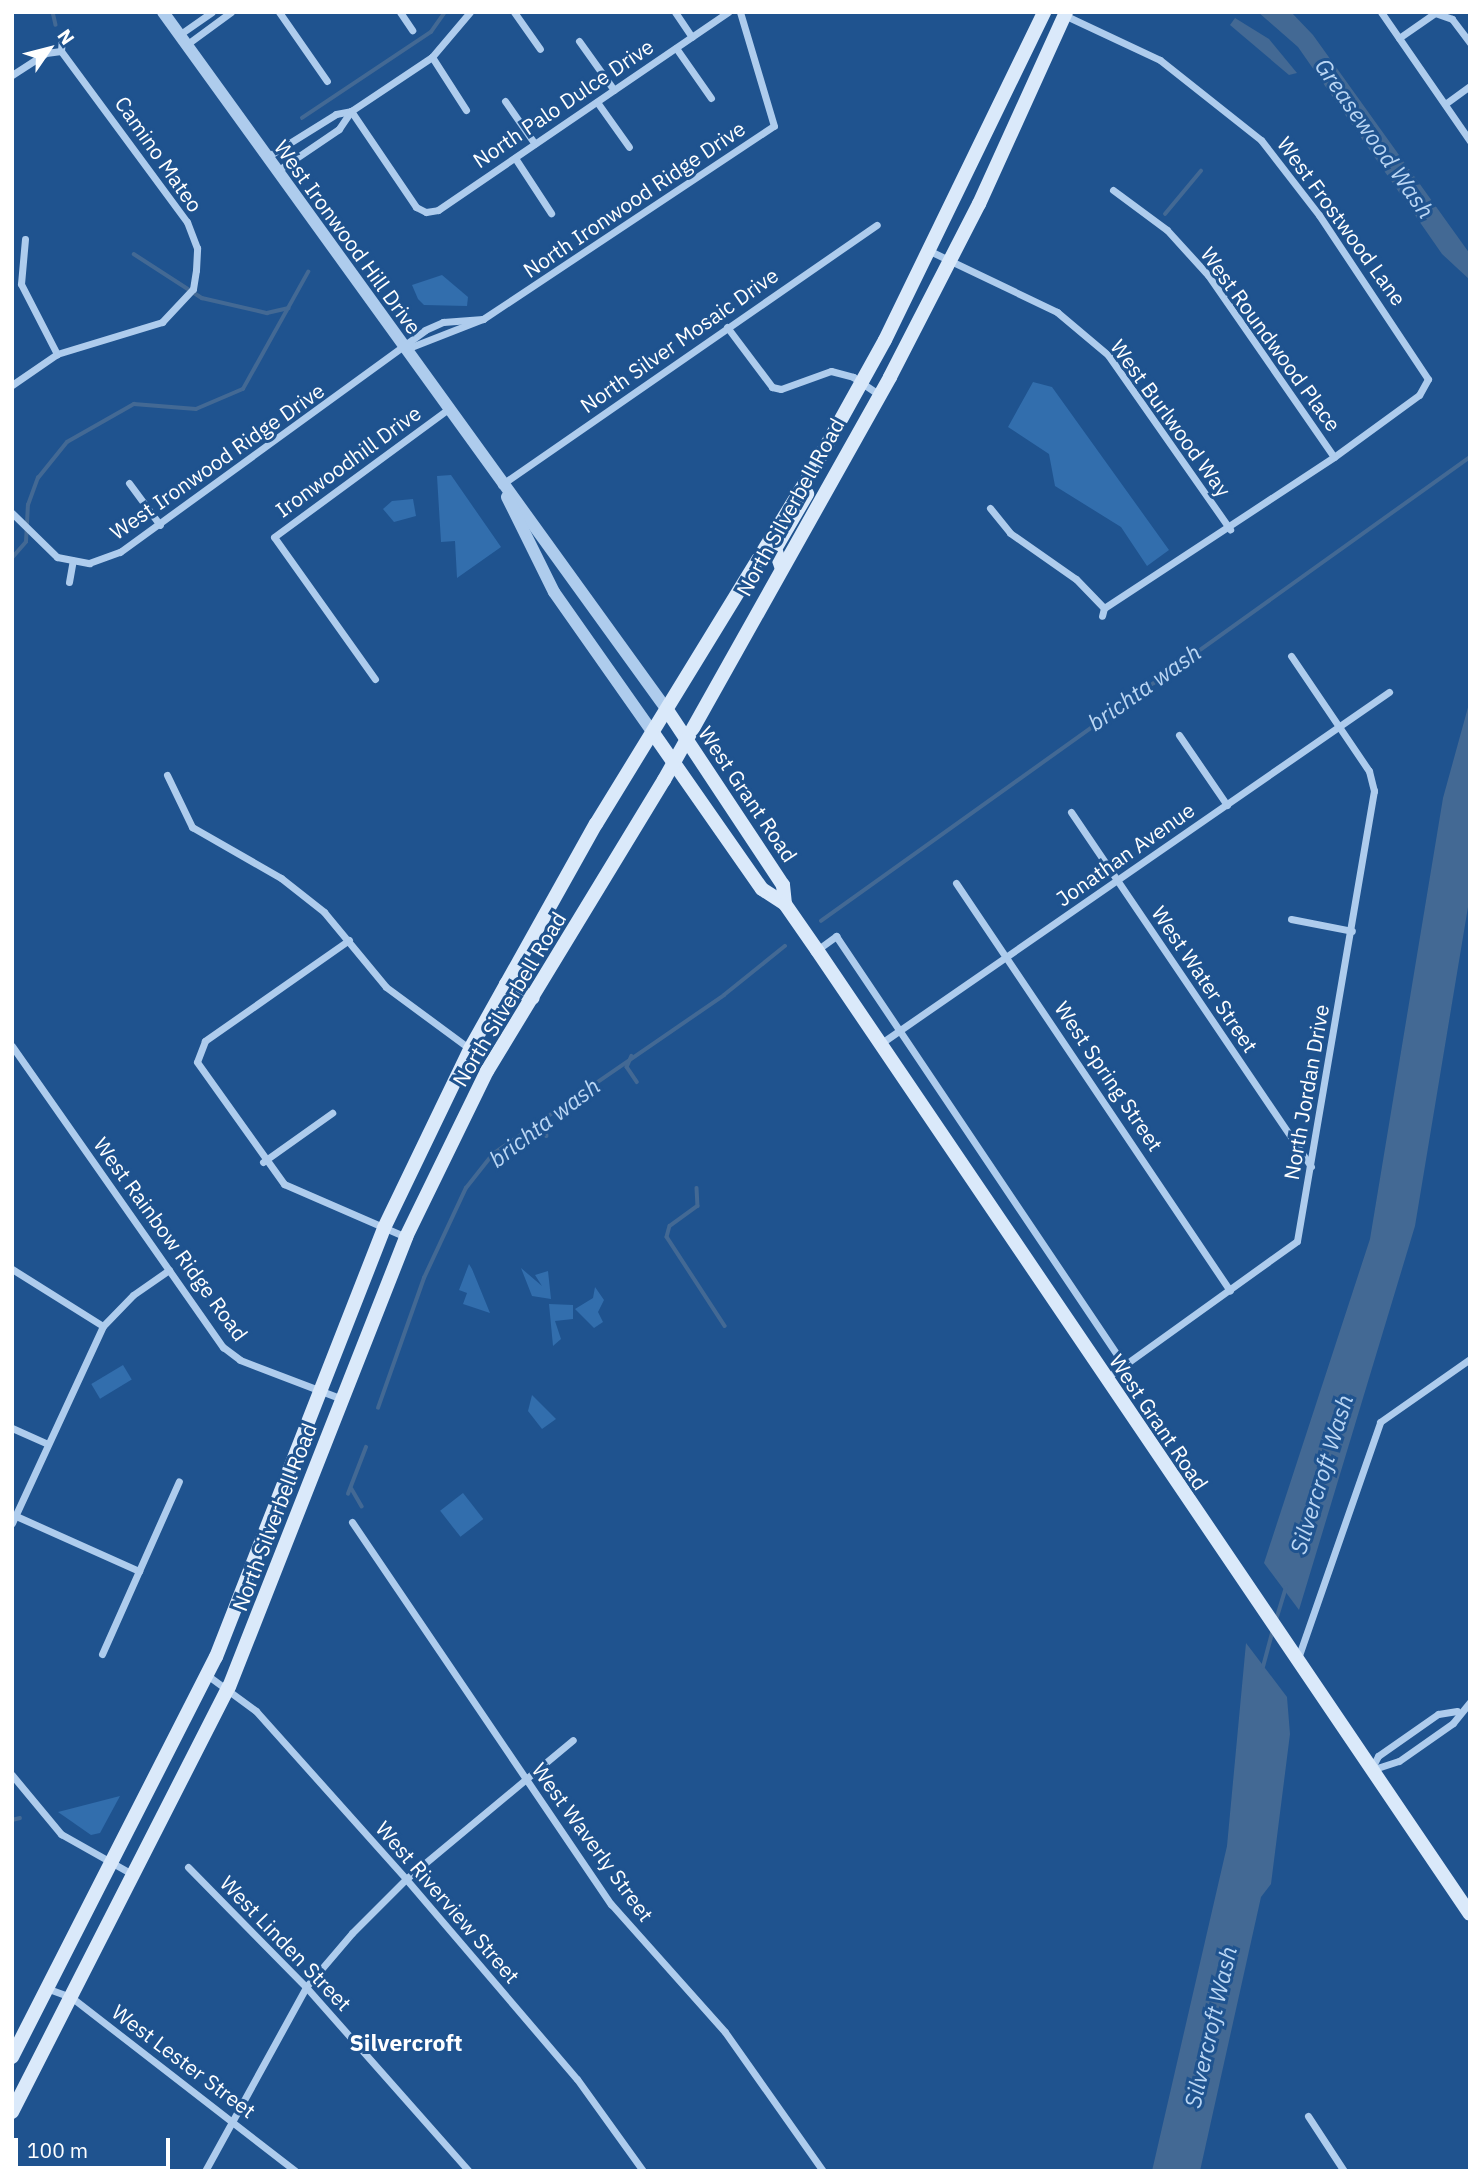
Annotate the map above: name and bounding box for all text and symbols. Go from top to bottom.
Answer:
north arrow [14,14,84,84]
text: N [52,24,80,49]
street label: North Palo Dulce Drive [468,33,658,173]
water label: Greasewood Wash [1310,53,1440,223]
street label: Camino Mateo [110,91,208,217]
street label: North Ironwood Ridge Drive [518,115,750,283]
street label: West Frostwood Lane [1272,132,1412,310]
street label: West Ironwood Hill Drive [269,135,427,339]
street label: West Roundwood Place [1196,242,1346,436]
street label: North Silver Mosaic Drive [575,262,783,418]
street label: West Burlwood Way [1106,335,1236,501]
street label: West Ironwood Ridge Drive [105,377,329,545]
street label: Ironwoodhill Drive [270,400,426,522]
street label: North Silverbell Road [731,414,849,600]
water label: brichta wash [1082,638,1206,736]
street label: West Grant Road [693,721,803,867]
street label: Jonathan Avenue [1051,797,1199,911]
street label: West Water Street [1147,901,1263,1057]
street label: North Silverbell Road [447,907,571,1091]
street label: West Spring Street [1050,996,1168,1156]
street label: North Jordan Drive [1278,1002,1334,1182]
water label: brichta wash [483,1071,605,1173]
street label: West Rainbow Ridge Road [89,1132,253,1346]
street label: West Grant Road [1104,1349,1214,1495]
water label: Silvercroft Wash [1284,1391,1358,1557]
street label: North Silverbell Road [227,1419,321,1615]
street label: West Waverly Street [527,1758,659,1926]
street label: West Riverview Street [371,1816,525,1988]
street label: West Linden Street [215,1870,357,2016]
water label: Silvercroft Wash [1178,1944,1242,2110]
street label: West Lester Street [107,1999,261,2123]
district label: Silvercroft [349,2028,463,2056]
scale bar [18,2124,173,2168]
text: 100 m [27,2136,88,2164]

